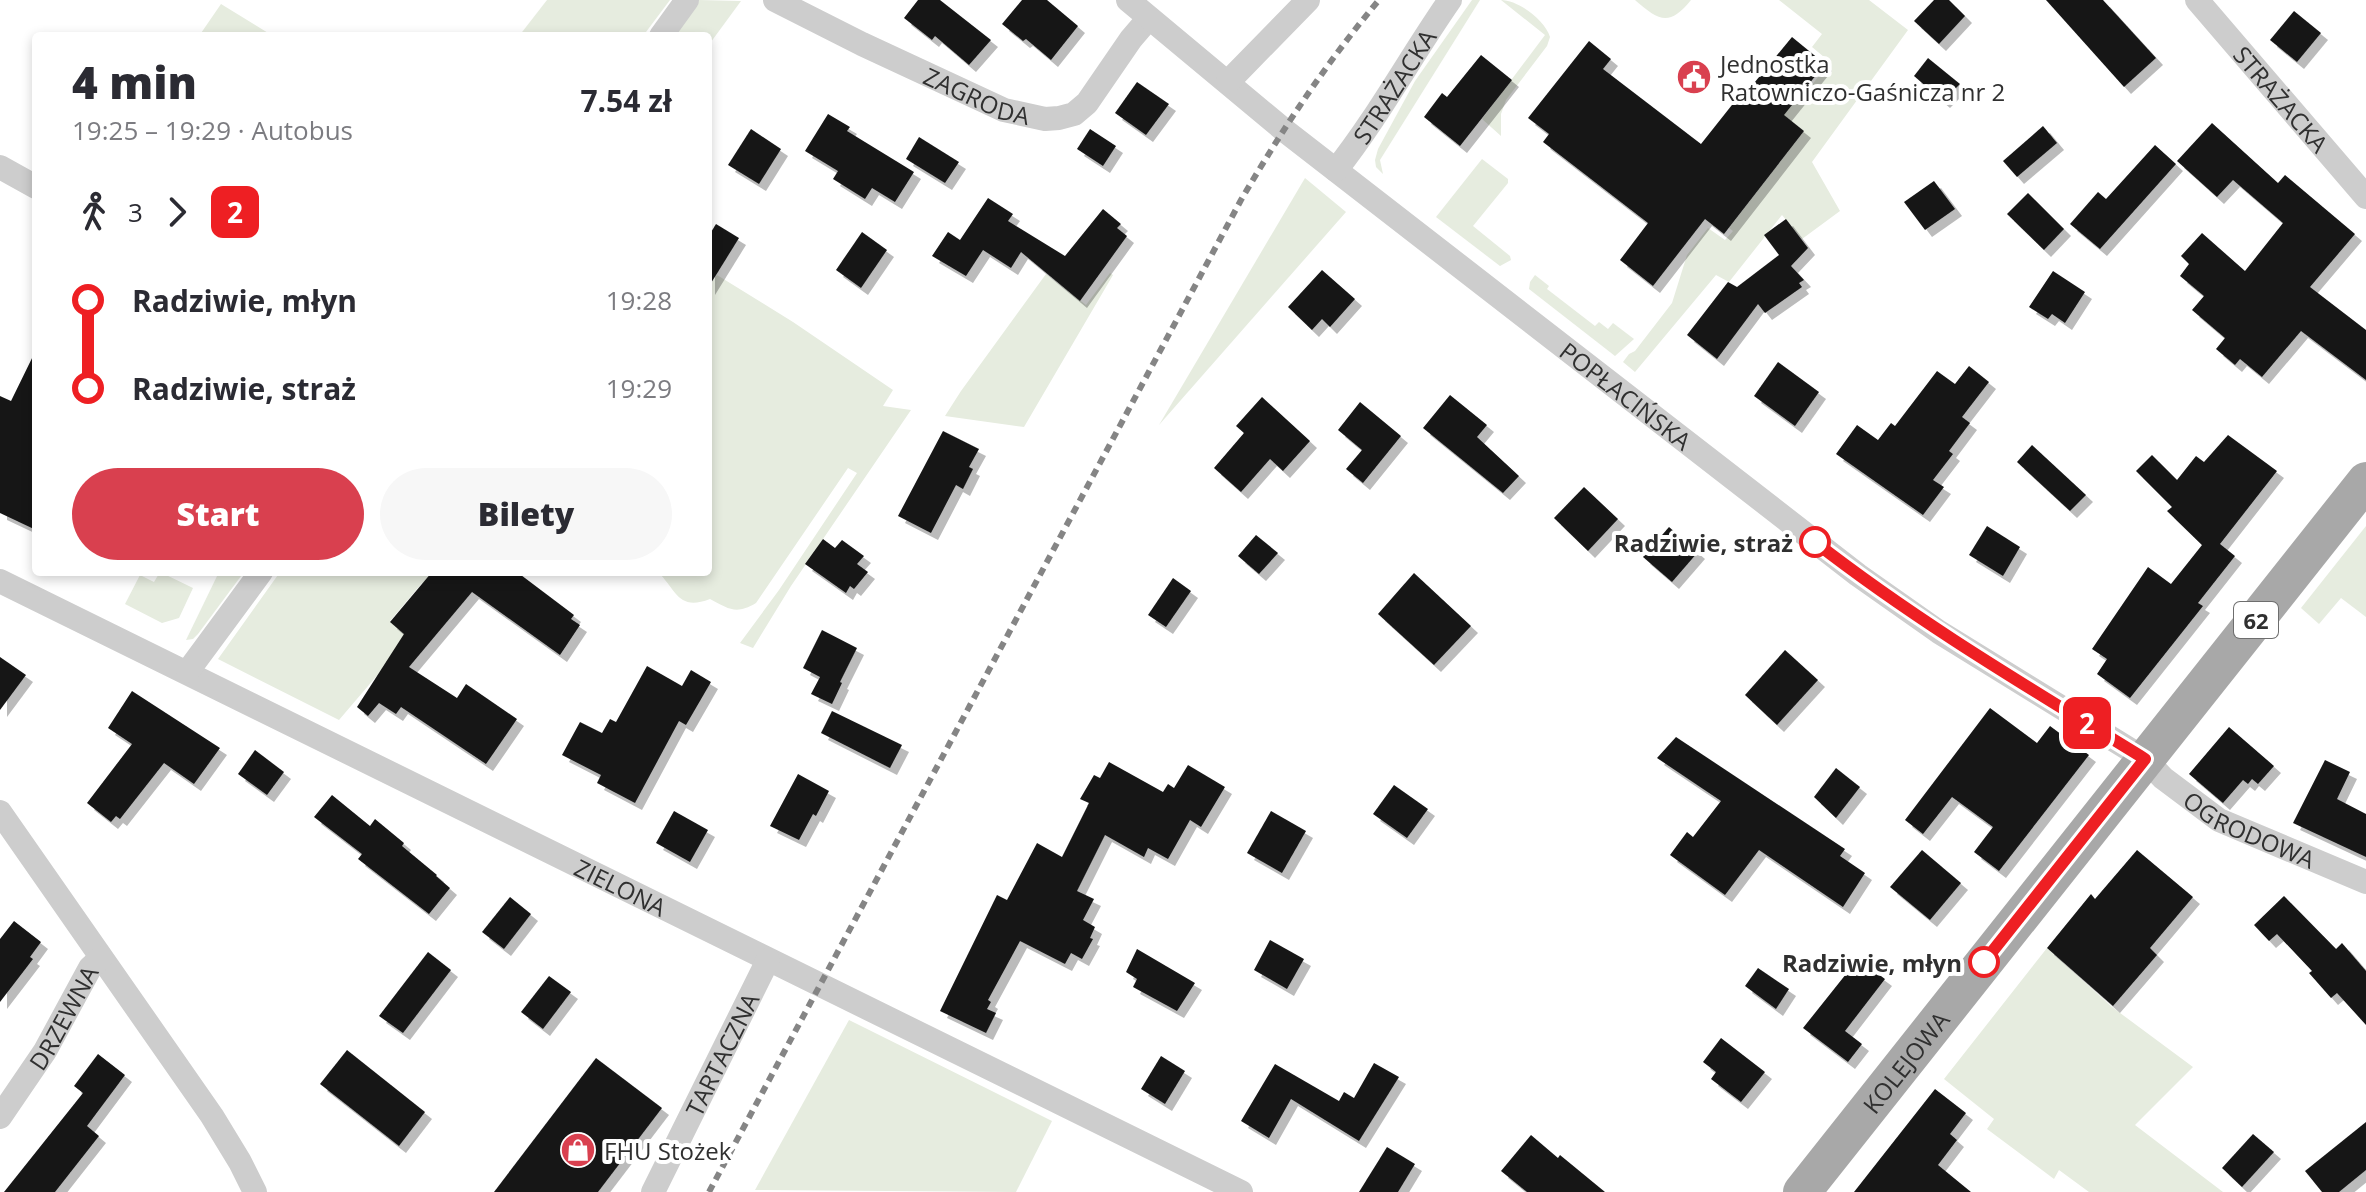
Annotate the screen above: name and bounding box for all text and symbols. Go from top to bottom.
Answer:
street label: STRAŻACKA [1344,22,1443,150]
street label: STRAŻACKA [2227,38,2337,159]
place label: Jednostka Ratowniczo-Gaśnicza nr 2 [1718,47,2005,108]
text: 4 min [72,52,197,112]
public building icon: Jednostka Ratowniczo-Gaśnicza nr 2 [1675,58,1713,96]
street label: ZAGRODA [919,59,1034,132]
text: 7.54 zł [580,80,672,121]
text: 19:25 – 19:29 · Autobus [72,112,353,148]
icon: walk [72,190,116,234]
icon: forward [155,190,199,234]
text: 2 [227,193,243,231]
text: 3 [128,194,143,230]
text: Radziwie, młyn [132,280,357,321]
text: 19:28 [606,282,672,318]
street label: POPŁACIŃSKA [1554,334,1699,457]
text: Radziwie, straż [132,368,356,409]
text: 19:29 [606,370,672,406]
button: Start [72,468,364,560]
button: Bilety [380,468,672,560]
place label: Radziwie, straż [1614,526,1793,559]
marker: Radziwie, straż [1800,527,1830,557]
road number: 62 [2234,602,2278,638]
line badge: 2 [2061,697,2113,749]
text: 2 [2079,704,2095,742]
street label: OGRODOWA [2177,783,2321,876]
street label: ZIELONA [569,850,673,924]
place label: Radziwie, młyn [1782,946,1962,979]
marker: Radziwie, młyn [1969,947,1999,977]
street label: DRZEWNA [21,958,105,1076]
street label: TARTACZNA [677,986,766,1121]
street label: KOLEJOWA [1854,1003,1956,1120]
shop icon: FHU Stożek [559,1131,597,1169]
place label: FHU Stożek [604,1134,732,1167]

